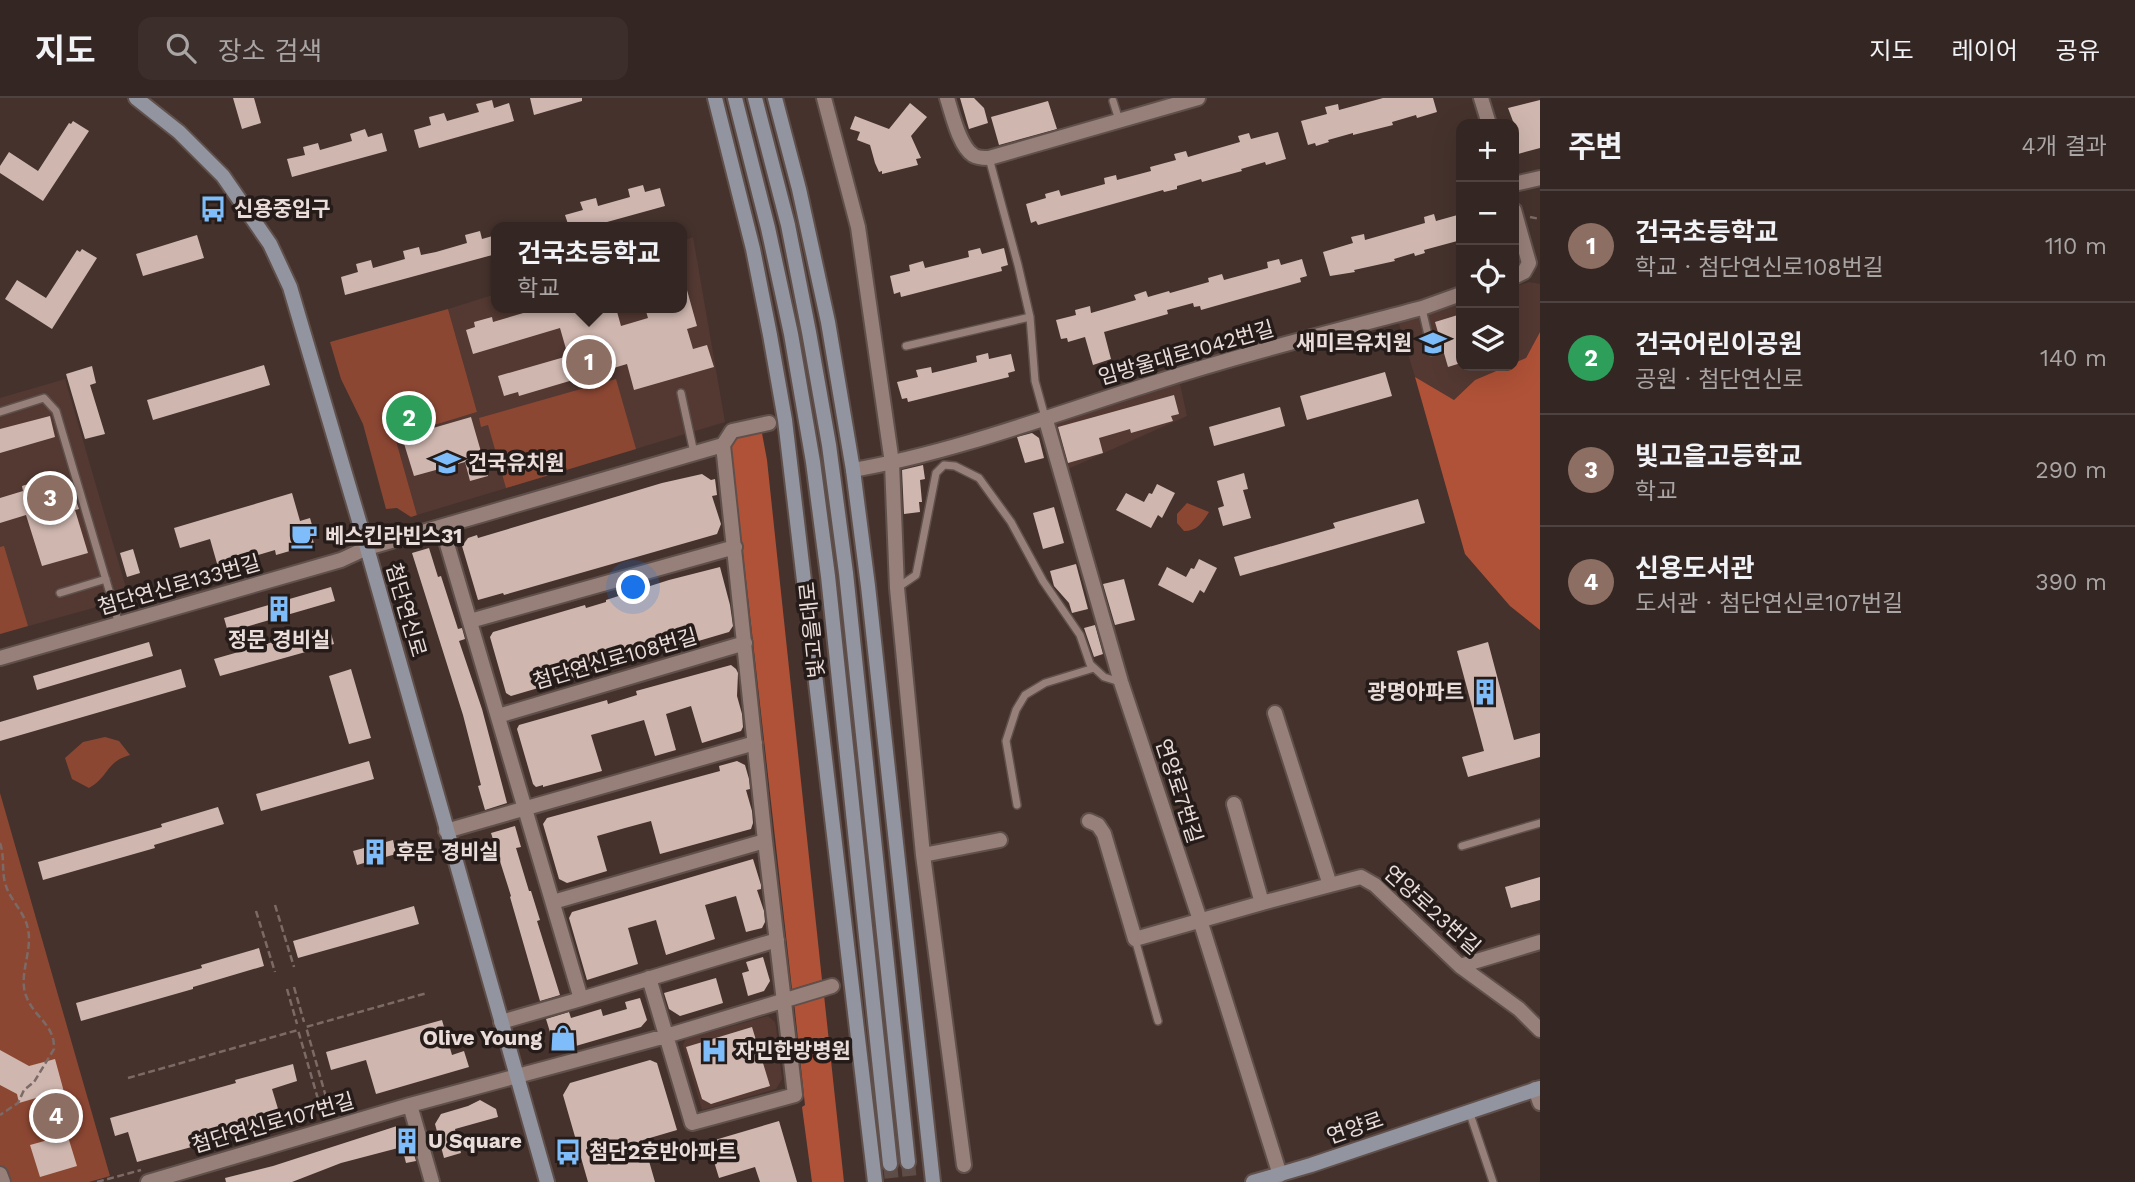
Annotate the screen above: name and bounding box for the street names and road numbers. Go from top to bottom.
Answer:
street label: 임방울대로1042번길 [1095,315,1277,390]
street label: 첨단연신로133번길 [95,549,263,620]
street label: 첨단연신로 [381,560,432,660]
street label: 빛고을대로 [794,581,829,679]
street label: 첨단연신로108번길 [530,623,700,694]
street label: 연양로7번길 [1151,735,1208,846]
street label: 연양로23번길 [1379,860,1486,959]
street label: 첨단연신로107번길 [189,1087,357,1158]
street label: 연양로 [1323,1106,1386,1149]

